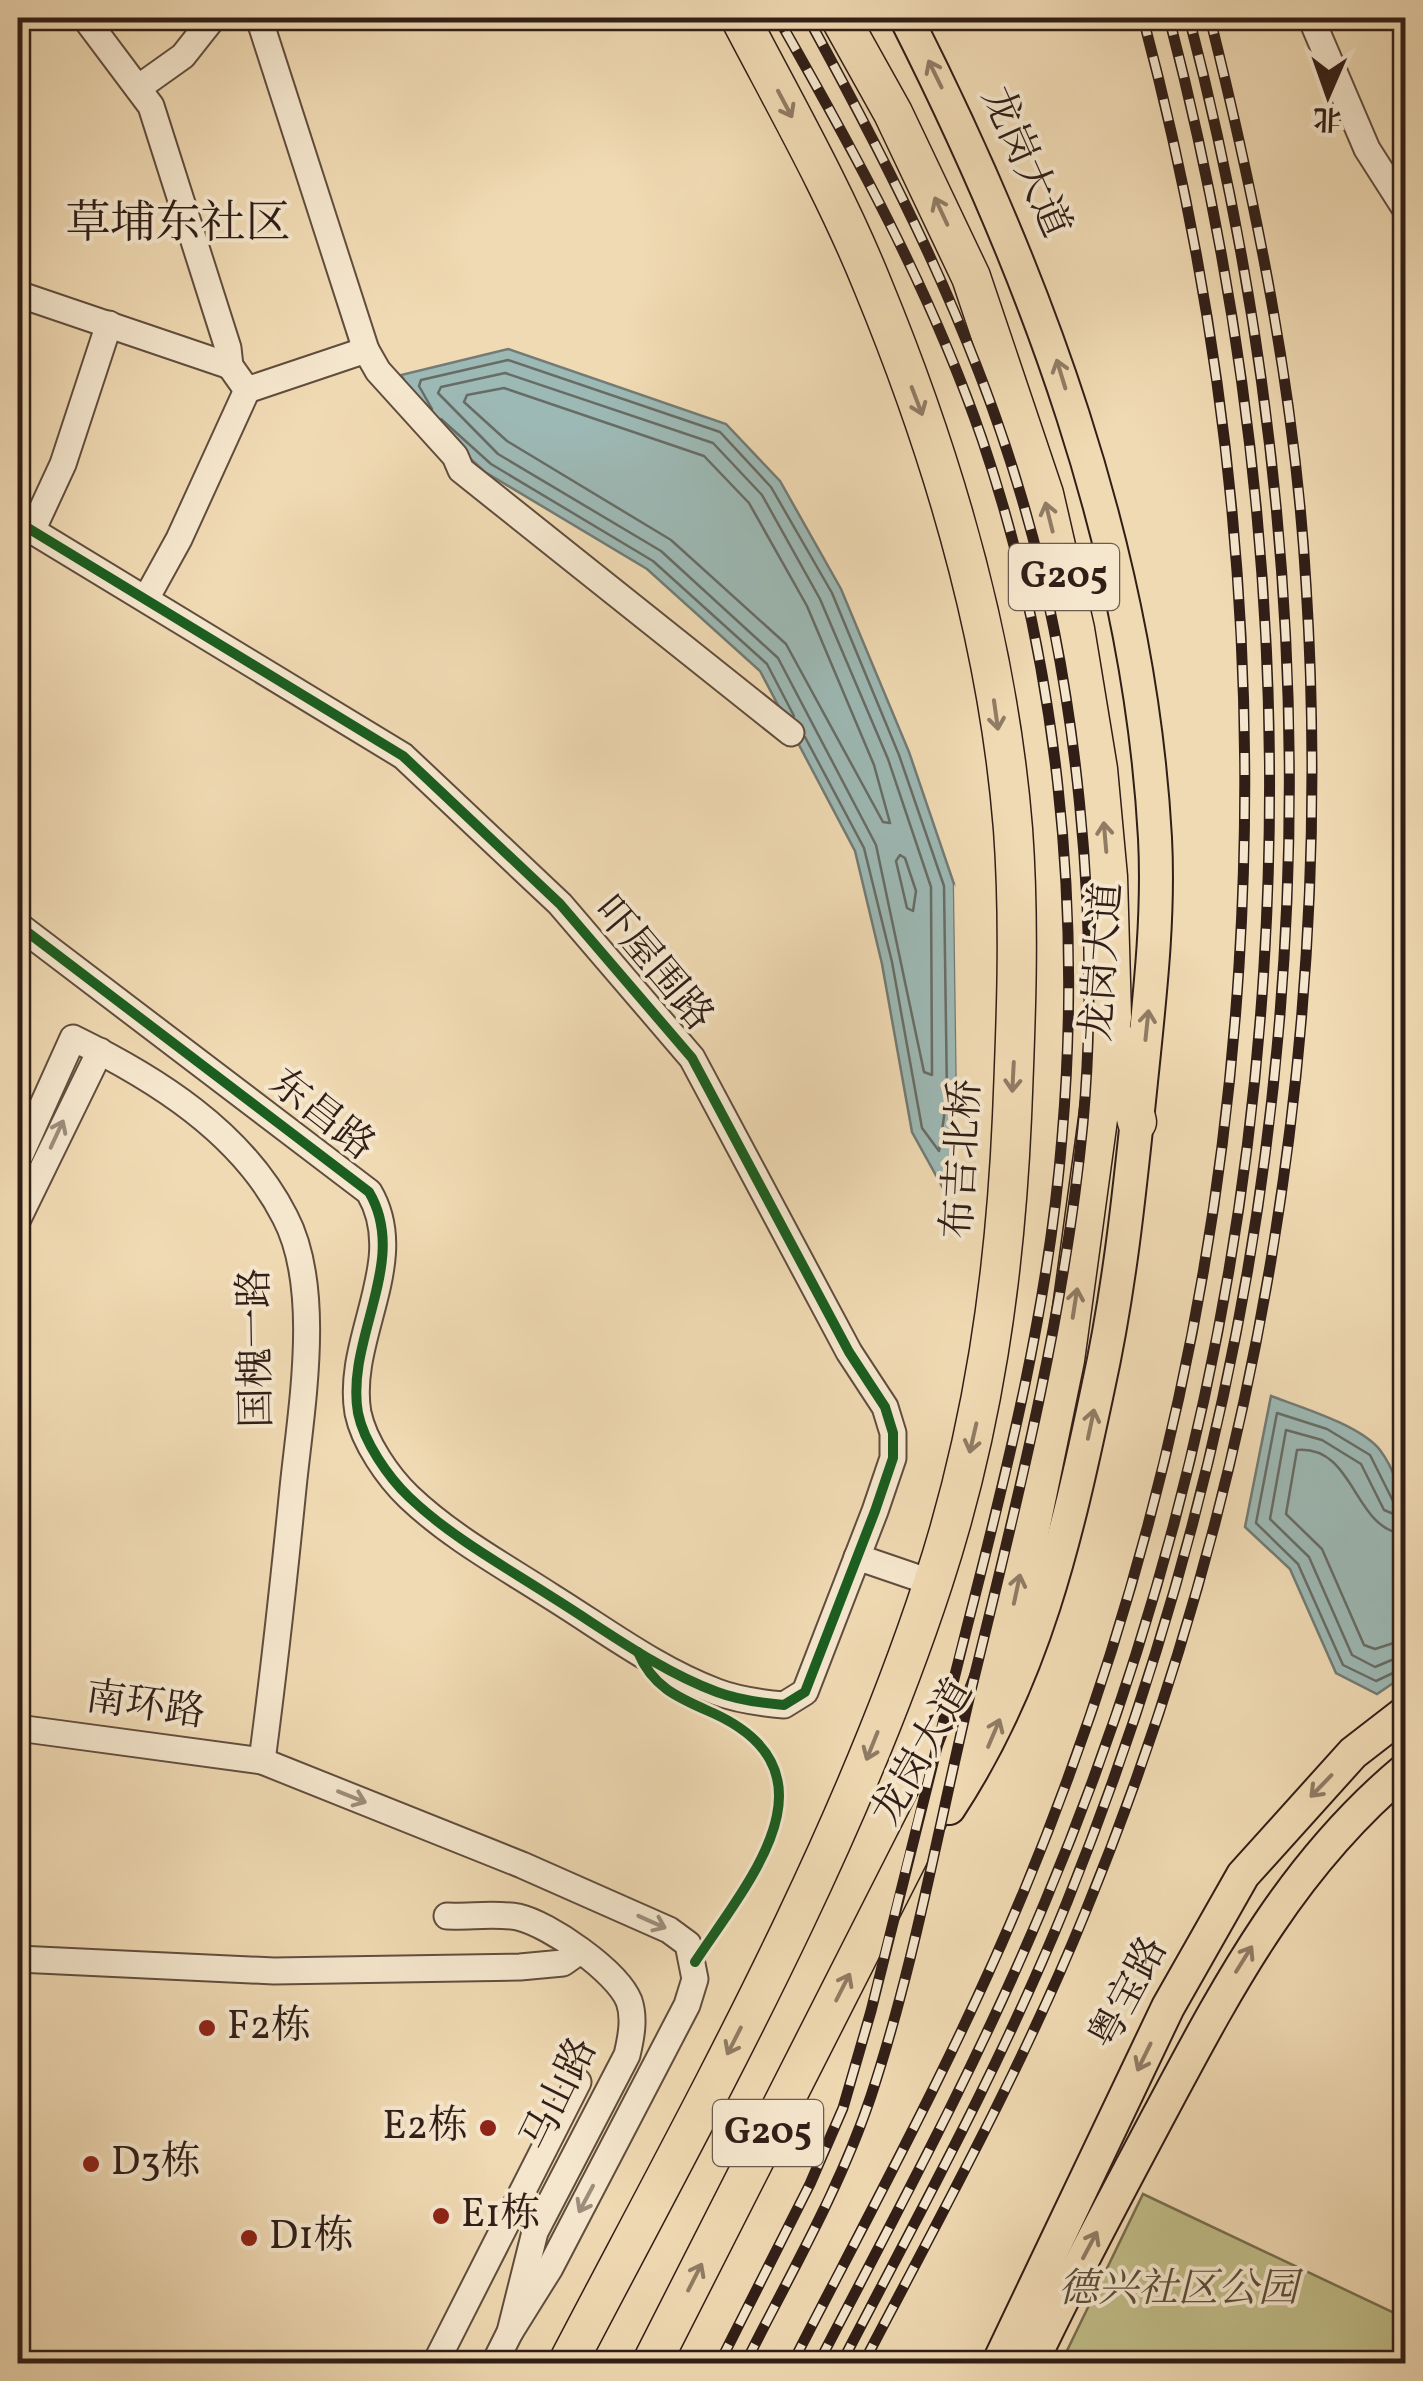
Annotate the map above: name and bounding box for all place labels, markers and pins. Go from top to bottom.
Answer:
place label: F2栋 [227,2000,311,2056]
marker: F2栋 [196,2017,218,2039]
place label: E2栋 [382,2100,468,2156]
marker: E2栋 [477,2117,499,2139]
place label: D3栋 [111,2136,201,2192]
marker: D3栋 [80,2153,102,2175]
place label: E1栋 [461,2188,541,2244]
marker: E1栋 [430,2205,452,2227]
place label: D1栋 [269,2210,354,2266]
marker: D1栋 [238,2227,260,2249]

